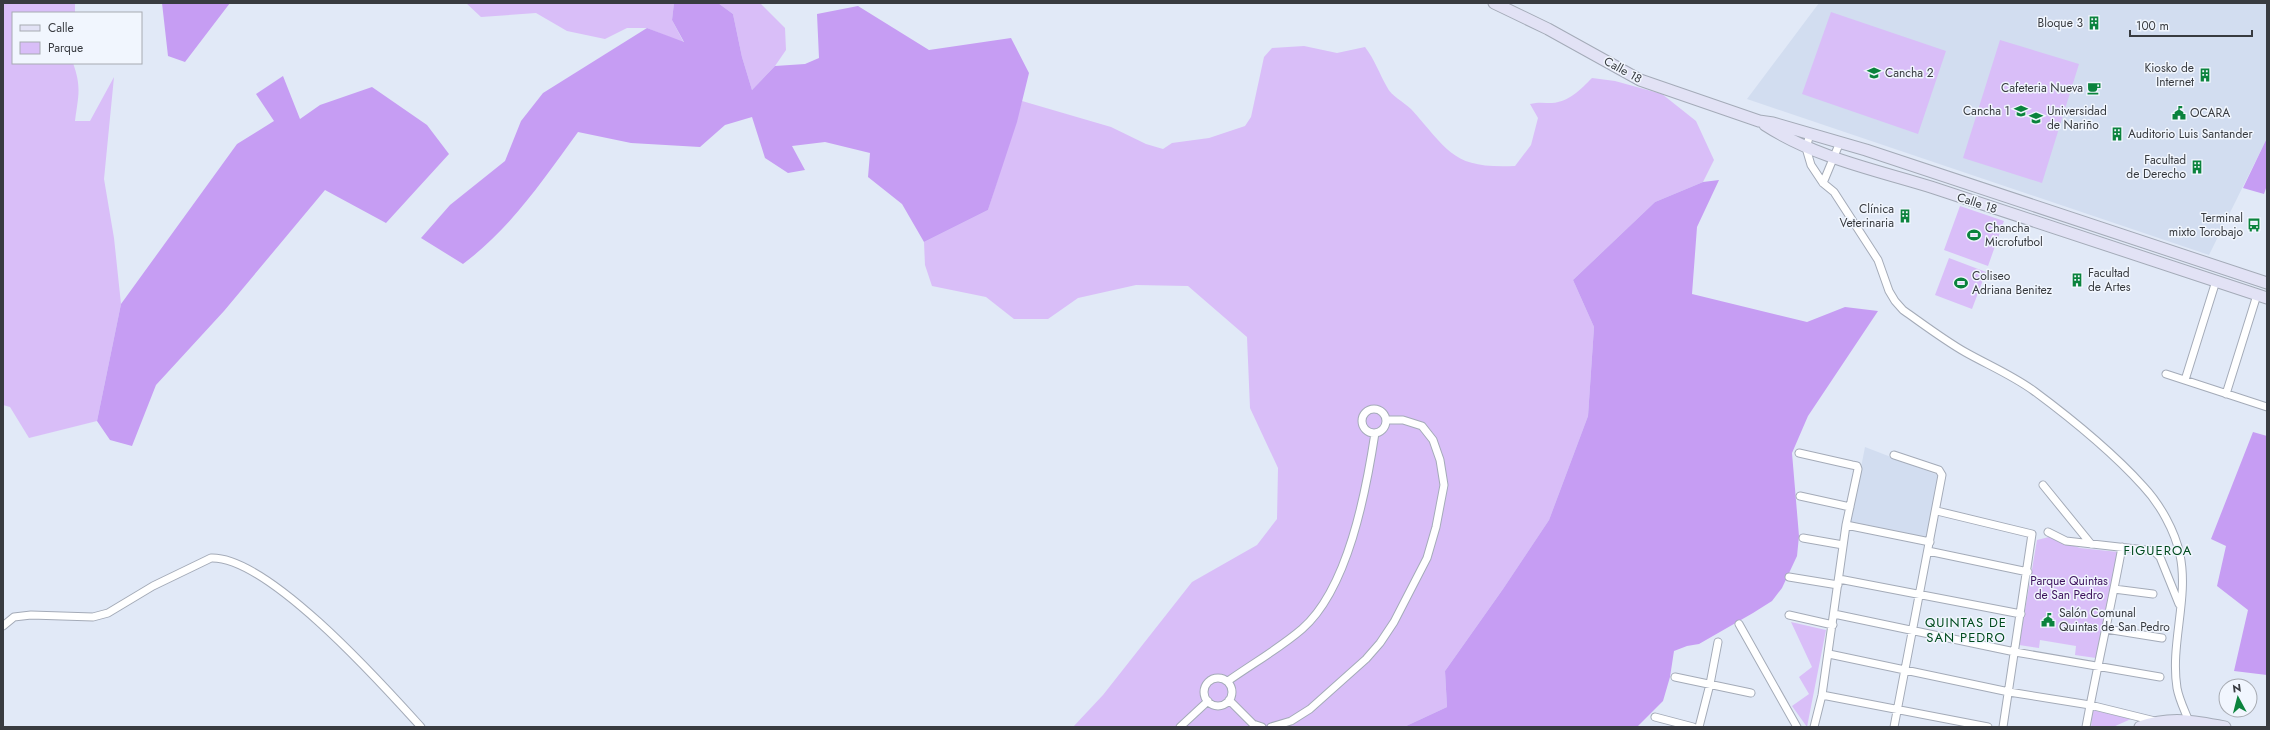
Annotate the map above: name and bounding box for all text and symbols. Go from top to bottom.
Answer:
legend [12,12,142,64]
scale bar [2130,12,2252,38]
place label: Bloque 3 [2038,14,2083,32]
building icon: Bloque 3 [2086,15,2102,31]
text: 100 m [2136,17,2169,35]
text: Calle [48,19,74,37]
text: Parque [48,39,83,57]
street label: Calle 18 [1601,52,1645,88]
place label: Kiosko de Internet [2144,59,2194,91]
place label: Cancha 2 [1885,64,1934,82]
school or university icon: Cancha 2 [1866,65,1882,81]
building icon: Kiosko de Internet [2197,67,2213,83]
place label: Cafeteria Nueva [2001,79,2083,97]
cafe icon: Cafeteria Nueva [2086,80,2102,96]
place label: Cancha 1 [1963,102,2010,120]
place label: Universidad de Nariño [2047,102,2107,134]
school or university icon: Cancha 1 [2013,103,2029,119]
place label: OCARA [2190,104,2230,122]
public building icon: OCARA [2171,105,2187,121]
school or university icon: Universidad de Nariño [2028,110,2044,126]
place label: Auditorio Luis Santander [2128,125,2253,143]
building icon: Auditorio Luis Santander [2109,126,2125,142]
place label: Facultad de Derecho [2126,151,2186,183]
building icon: Facultad de Derecho [2189,159,2205,175]
street label: Calle 18 [1955,188,1999,218]
place label: Clínica Veterinaria [1839,200,1894,232]
building icon: Clínica Veterinaria [1897,208,1913,224]
place label: Terminal mixto Torobajo [2169,209,2243,241]
bus stop icon: Terminal mixto Torobajo [2246,217,2262,233]
place label: Chancha Microfutbol [1985,219,2043,251]
sports icon: Chancha Microfutbol [1966,227,1982,243]
place label: Facultad de Artes [2088,264,2131,296]
place label: Coliseo Adriana Benitez [1972,267,2053,299]
building icon: Facultad de Artes [2069,272,2085,288]
sports icon: Coliseo Adriana Benitez [1953,275,1969,291]
district label: FIGUEROA [2124,541,2192,560]
park label: Parque Quintas de San Pedro [2030,572,2108,604]
place label: Salón Comunal Quintas de San Pedro [2059,604,2170,636]
public building icon: Salón Comunal Quintas de San Pedro [2040,612,2056,628]
district label: QUINTAS DE SAN PEDRO [1925,613,2007,647]
north arrow [2218,678,2258,718]
text: N [2231,680,2242,697]

